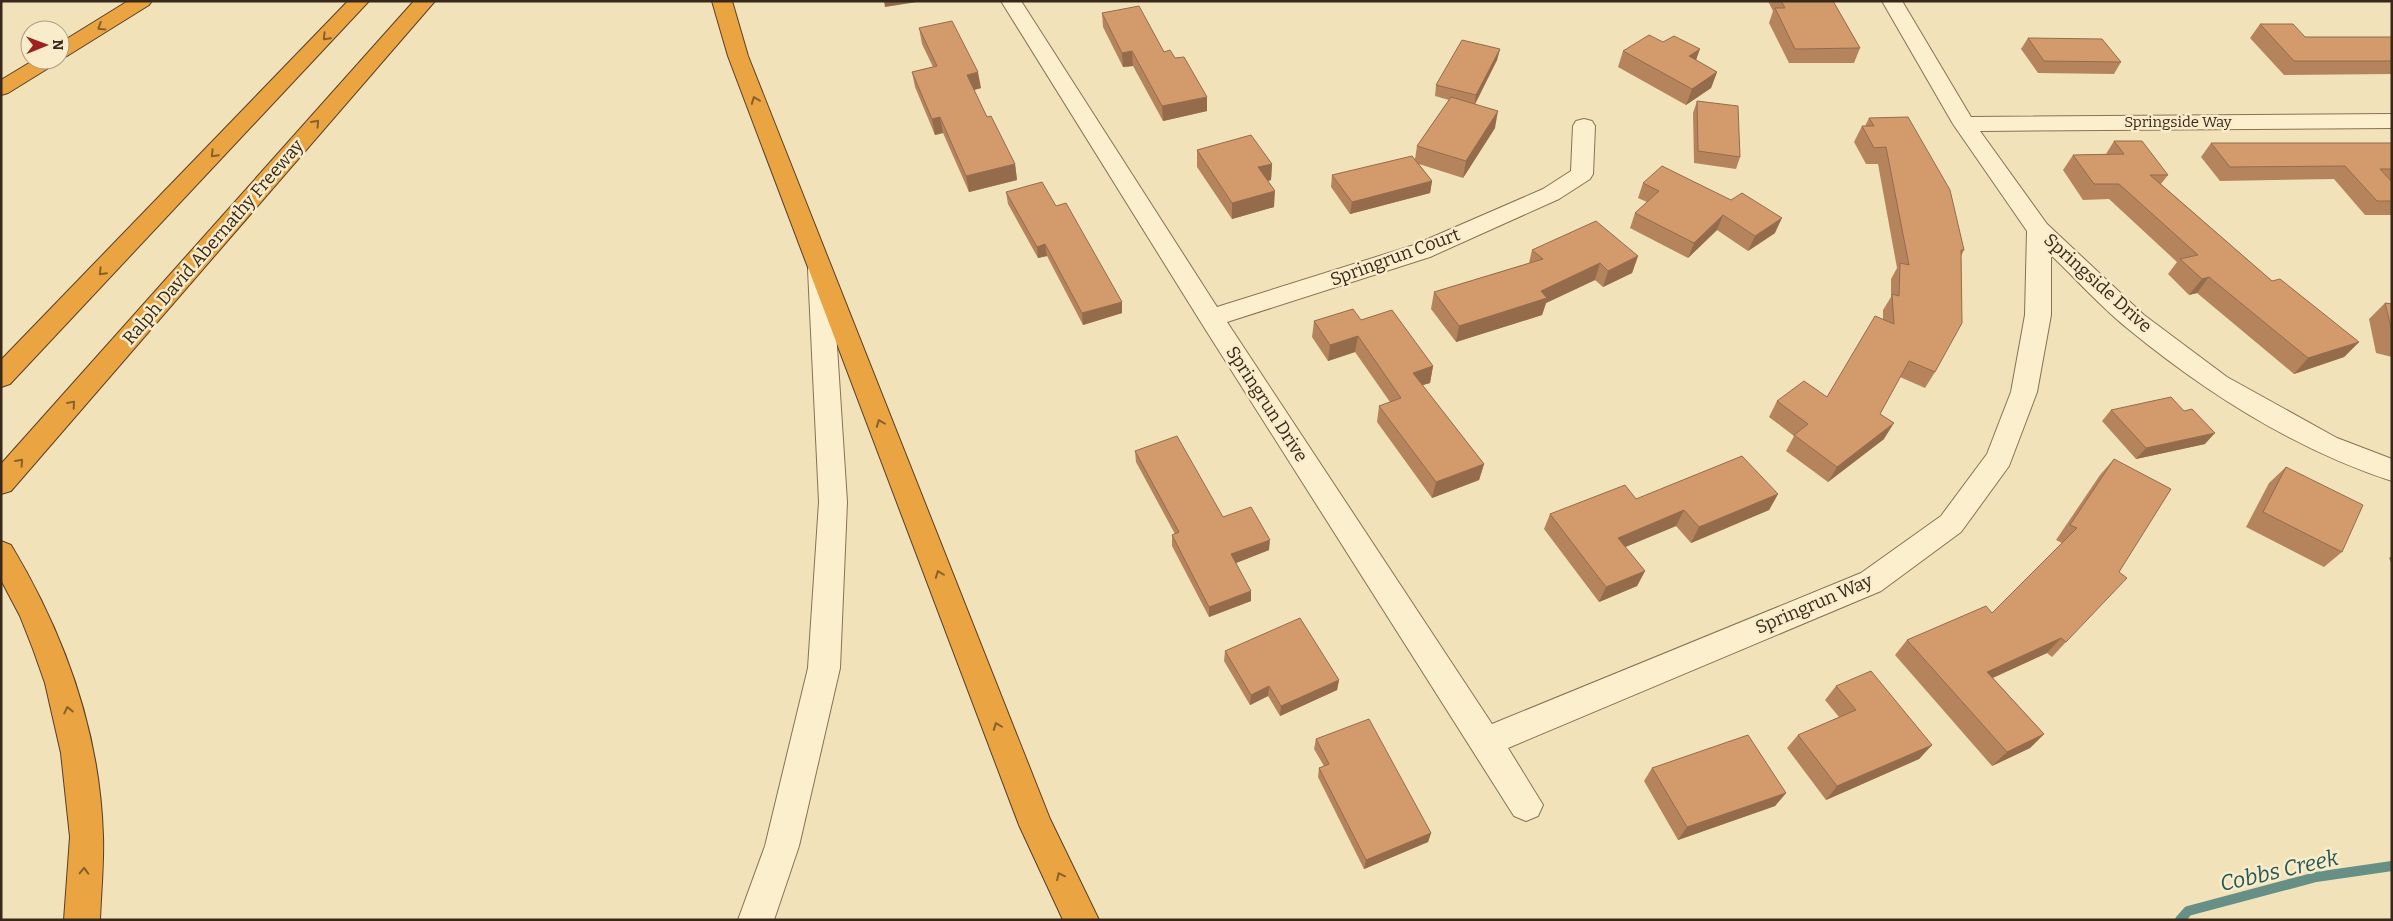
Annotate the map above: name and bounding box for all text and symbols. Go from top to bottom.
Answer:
north arrow [20,20,70,70]
one-way arrow [98,20,107,30]
one-way arrow [323,31,332,40]
text: N [49,39,66,51]
one-way arrow [751,96,761,105]
street label: Springside Way [2124,113,2232,131]
one-way arrow [310,120,319,129]
street label: Ralph David Abernathy Freeway [118,135,308,349]
one-way arrow [211,149,220,158]
street label: Springrun Court [1327,223,1463,291]
street label: Springside Drive [2039,229,2157,337]
one-way arrow [99,266,108,275]
street label: Springrun Drive [1221,342,1313,466]
one-way arrow [66,401,74,410]
one-way arrow [876,419,886,428]
one-way arrow [15,458,24,467]
street label: Springrun Way [1752,569,1876,639]
one-way arrow [934,571,944,579]
one-way arrow [63,706,73,715]
one-way arrow [993,722,1003,731]
water label: Cobbs Creek [2217,844,2342,897]
one-way arrow [79,867,89,874]
one-way arrow [1056,872,1066,881]

